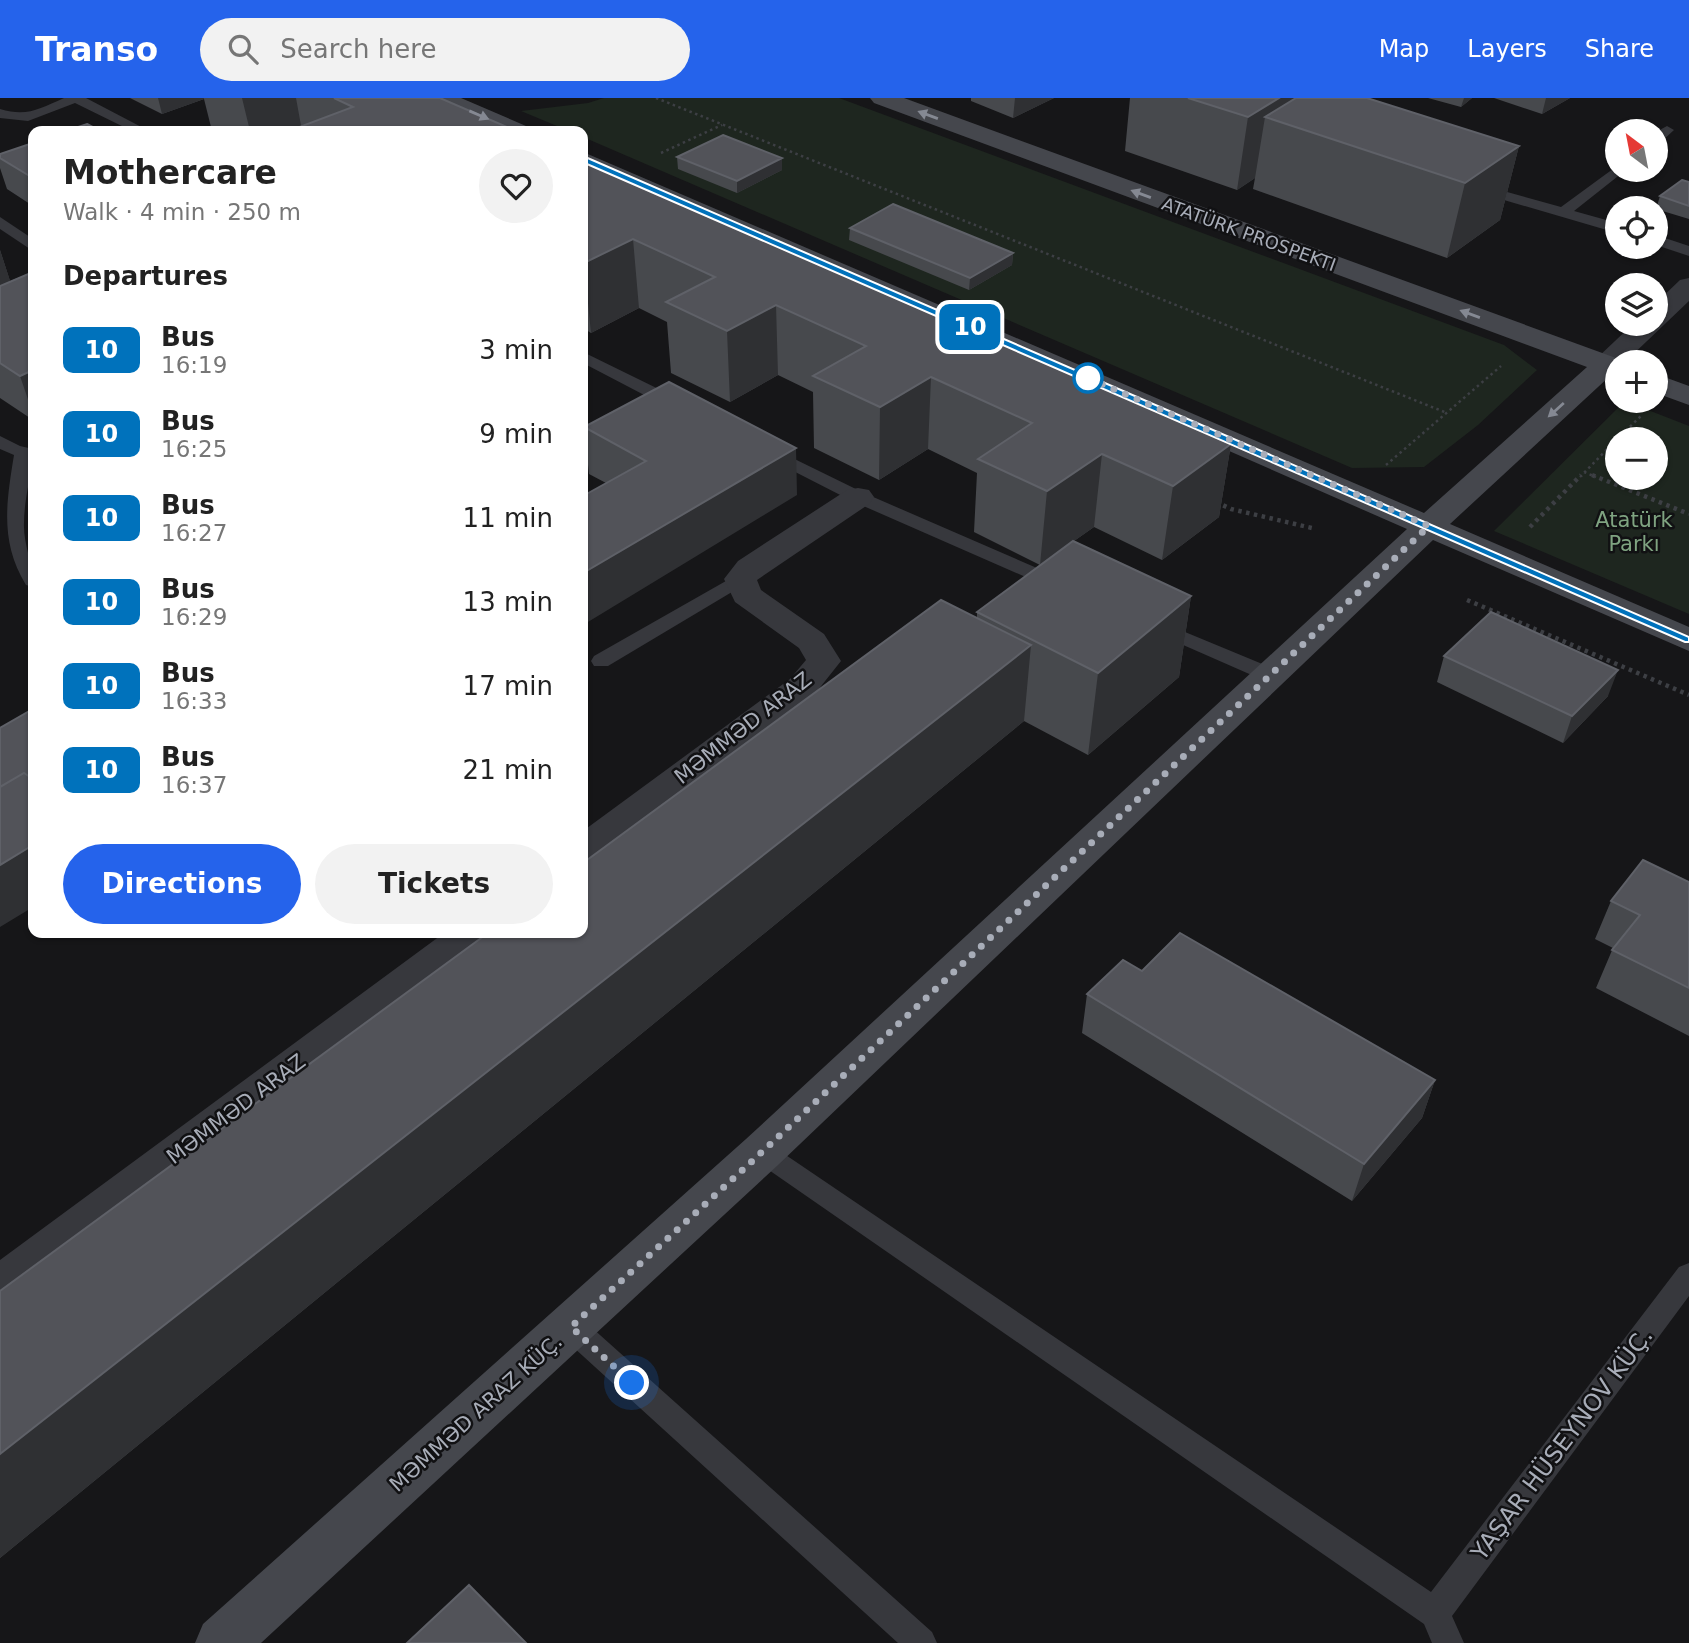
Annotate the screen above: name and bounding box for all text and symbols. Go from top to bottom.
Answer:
search box [200,18,690,81]
text: Transo [35,30,158,69]
icon: search [224,30,262,68]
text: Search here [280,34,436,64]
text: Map [1379,35,1429,63]
text: Layers [1467,35,1547,63]
text: Share [1585,35,1654,63]
one-way arrow [469,109,490,120]
one-way arrow [917,109,938,120]
north arrow [1605,119,1668,182]
map controls [1605,119,1668,490]
button: heart [479,149,553,223]
text: Mothercare [63,153,277,192]
one-way arrow [1131,188,1152,199]
street label: ATATÜRK PROSPEKTI [1159,193,1339,275]
button: locate [1605,196,1668,259]
text: Walk · 4 min · 250 m [63,199,301,225]
text: Departures [63,261,228,291]
button: layers [1605,273,1668,336]
line badge: 10 [939,304,1002,350]
one-way arrow [1459,309,1480,320]
text: 10 [953,313,987,341]
text: Bus [161,322,215,352]
text: 3 min [479,335,553,365]
text: 10 [85,336,118,364]
button: + [1605,350,1668,413]
text: 16:19 [161,352,227,378]
unlabelled marker [1073,363,1103,393]
one-way arrow [1547,402,1565,418]
text: Bus [161,406,215,436]
text: 9 min [479,419,553,449]
text: 10 [85,420,118,448]
button: − [1605,427,1668,490]
text: 16:25 [161,436,227,462]
text: Bus [161,490,215,520]
text: 11 min [463,503,553,533]
text: 10 [85,504,118,532]
park label: Atatürk Parkı [1595,508,1674,556]
text: 16:27 [161,520,227,546]
text: Bus [161,574,215,604]
text: 13 min [463,587,553,617]
text: 10 [85,588,118,616]
text: 16:29 [161,604,227,630]
text: Bus [161,658,215,688]
street label: MƏMMƏD ARAZ [670,667,816,789]
text: 17 min [463,671,553,701]
text: 10 [85,672,118,700]
text: 16:33 [161,688,227,714]
text: Bus [161,742,215,772]
text: 21 min [463,755,553,785]
text: 10 [85,756,118,784]
text: 16:37 [161,772,227,798]
button: Directions [63,844,301,924]
button: Tickets [315,844,553,924]
street label: MƏMMƏD ARAZ [162,1049,310,1169]
street label: YAŞAR HÜSEYNOV KÜÇ. [1464,1322,1659,1567]
street label: MƏMMƏD ARAZ KÜÇ. [384,1328,567,1497]
your location [614,1365,649,1400]

